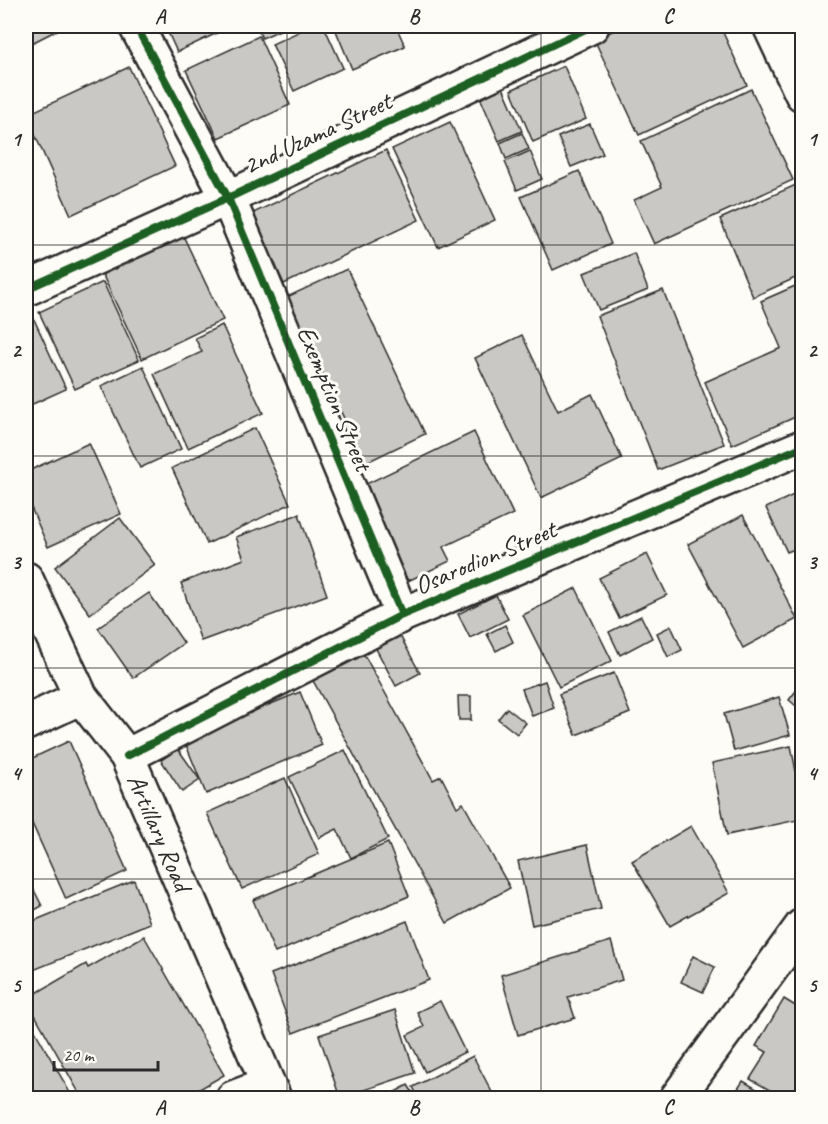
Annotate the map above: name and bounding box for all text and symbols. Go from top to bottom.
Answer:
text: A [155,4,167,29]
text: B [409,4,421,29]
text: C [663,4,675,29]
street label: 2nd Uzama Street [238,84,399,182]
text: 1 [12,127,23,152]
text: 1 [808,127,819,152]
street label: Exemption Street [289,321,381,478]
text: 2 [12,338,23,363]
text: 2 [808,338,819,363]
street label: Osarodion Street [410,512,563,602]
text: 3 [12,550,23,575]
text: 3 [808,550,819,575]
text: 4 [12,761,24,786]
text: 4 [808,761,820,786]
street label: Artillary Road [120,769,200,899]
text: 5 [12,973,23,998]
text: 5 [808,973,819,998]
scale bar [54,1034,158,1072]
text: 20 m [63,1044,96,1066]
text: A [155,1095,167,1120]
text: B [409,1095,421,1120]
text: C [663,1095,675,1120]

